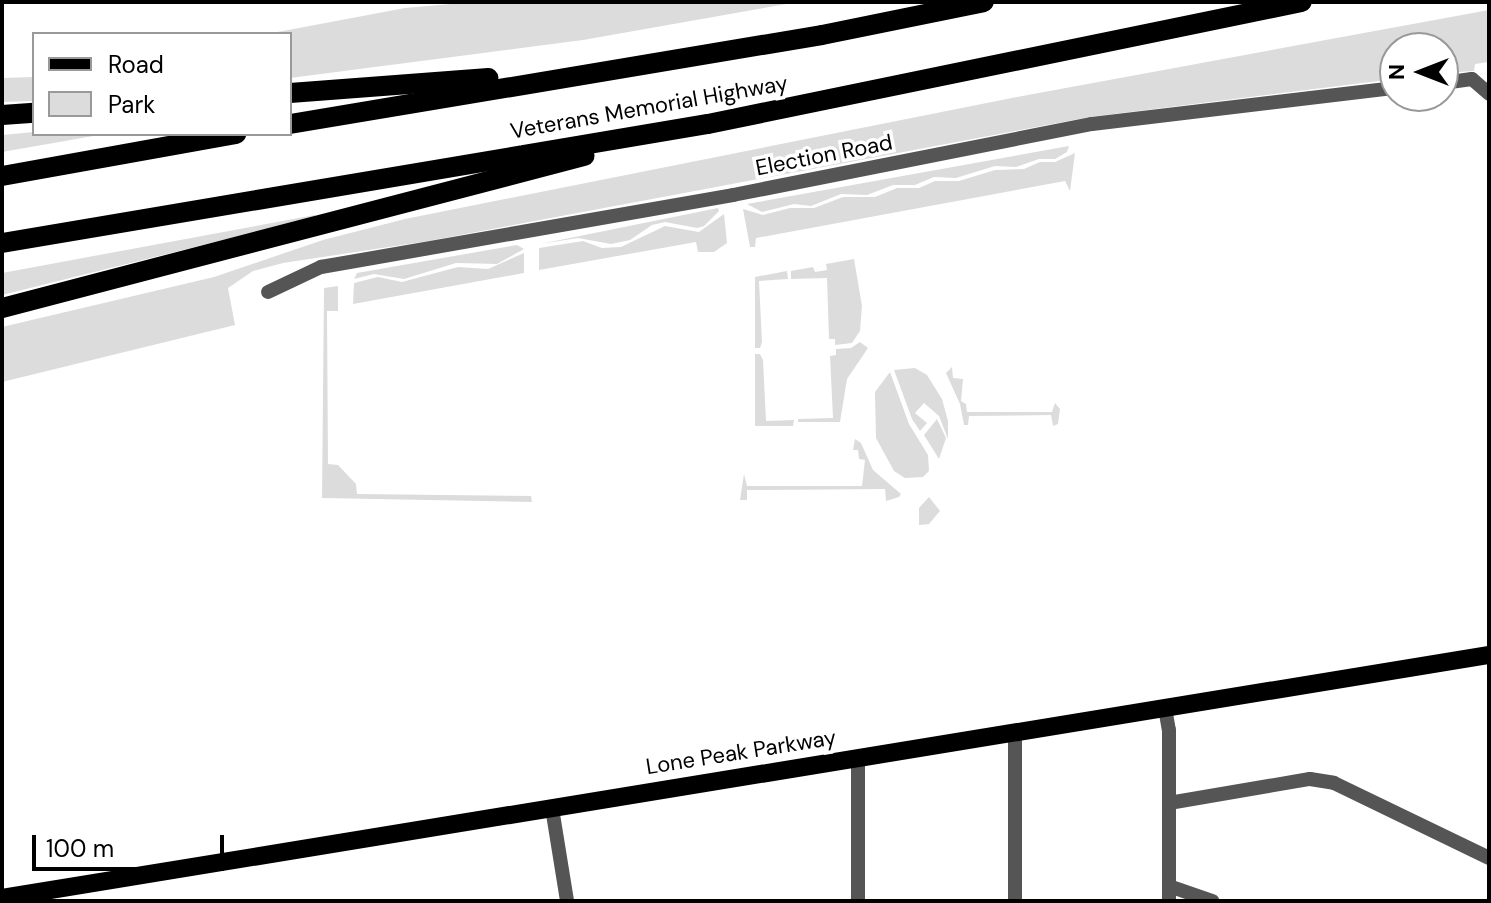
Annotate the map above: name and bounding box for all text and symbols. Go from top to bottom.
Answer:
legend [32,32,292,136]
north arrow [1379,32,1459,112]
text: Road [108,49,164,80]
text: N [1382,64,1411,80]
street label: Veterans Memorial Highway [508,70,790,144]
text: Park [108,89,155,120]
street label: Election Road [753,129,895,181]
street label: Lone Peak Parkway [644,724,838,780]
scale bar [36,819,228,869]
text: 100 m [46,833,114,864]

